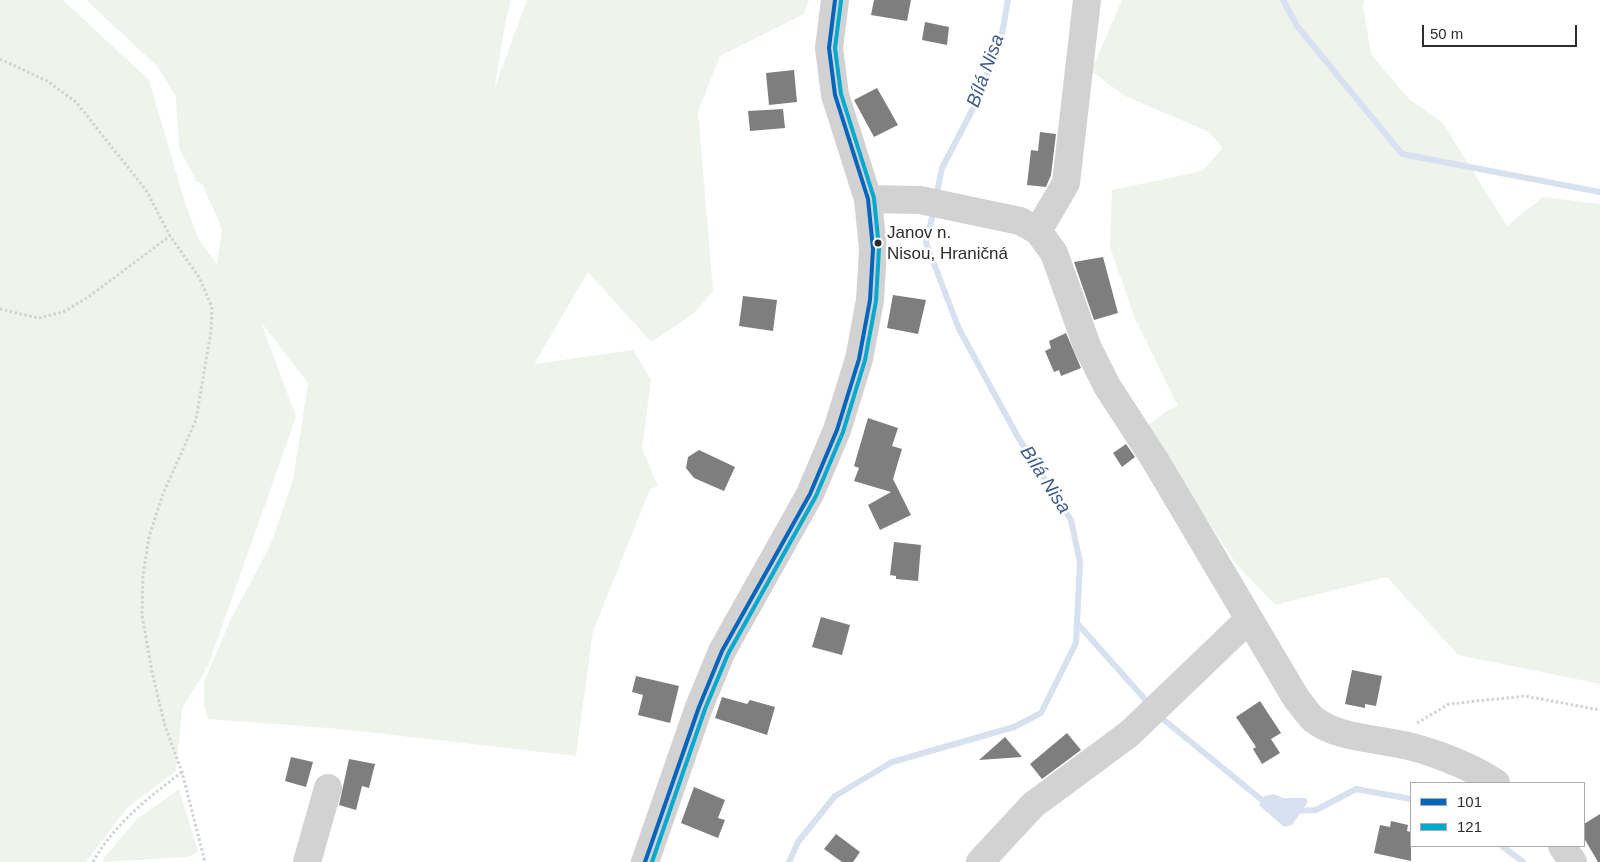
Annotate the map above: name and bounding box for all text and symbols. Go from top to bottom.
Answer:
scale bar [1425,15,1580,47]
text: 50 m [1430,25,1463,42]
water label: Bílá Nisa [962,31,1010,111]
place label: Janov n. Nisou, Hraničná [887,223,1008,263]
marker: Janov n. Nisou, Hraničná [873,238,883,248]
water label: Bílá Nisa [1015,442,1075,518]
legend [1410,782,1585,847]
text: 101 [1457,793,1482,810]
text: 121 [1457,818,1482,835]

